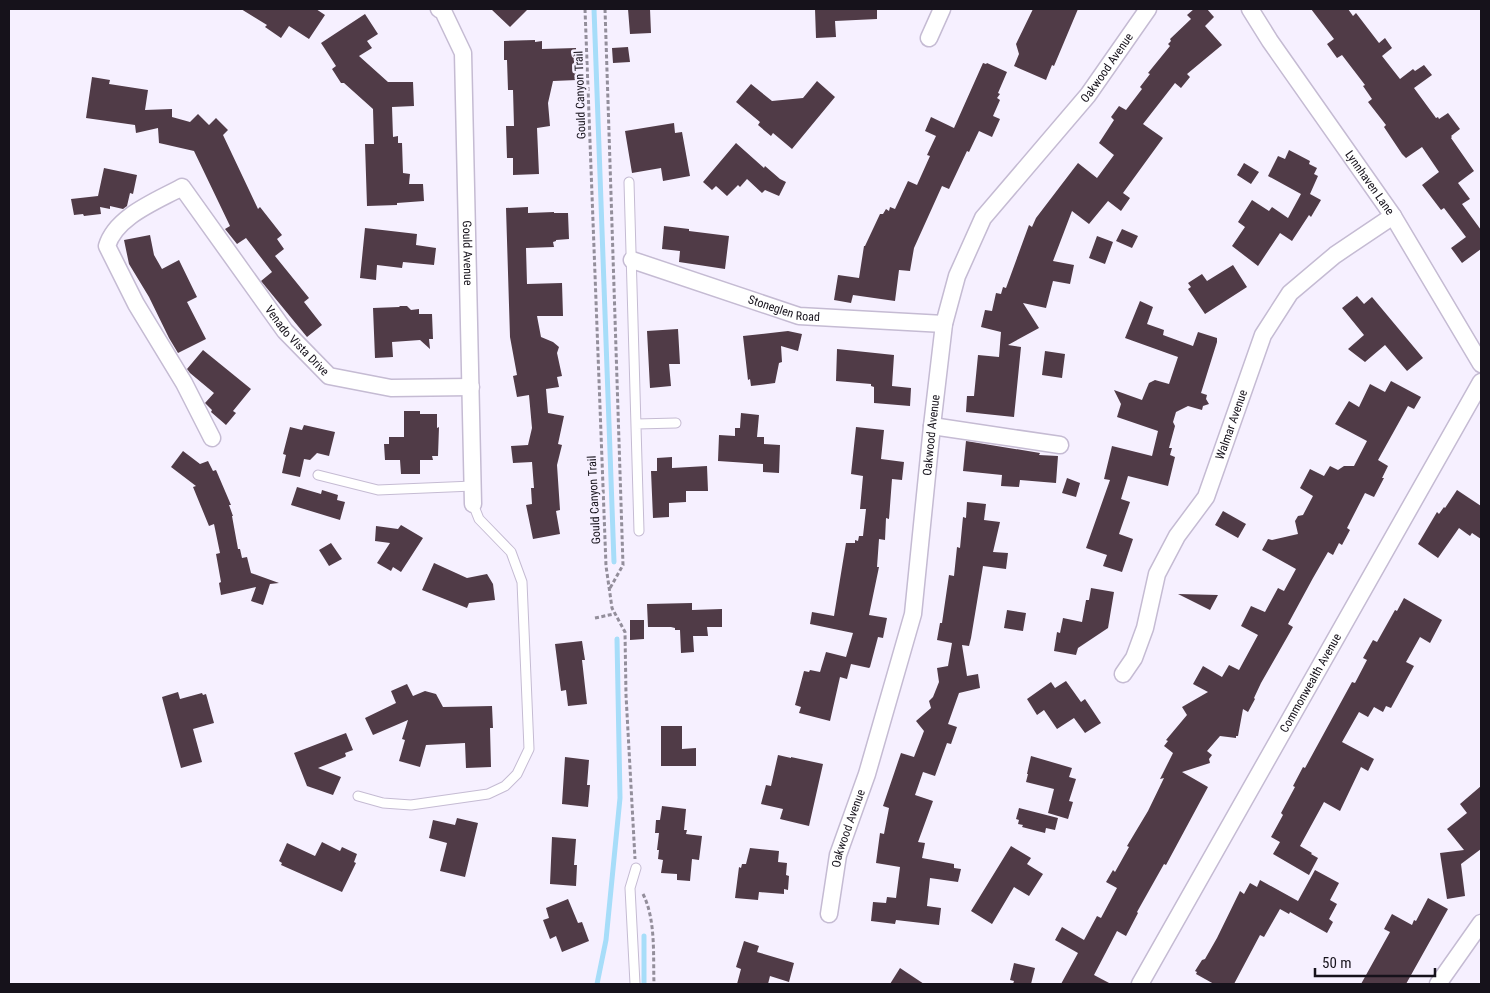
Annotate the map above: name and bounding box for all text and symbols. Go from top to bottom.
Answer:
street label: Oakwood Avenue [1078,30,1136,105]
street label: Gould Canyon Trail [571,51,589,139]
street label: Lynnhaven Lane [1342,148,1397,218]
street label: Gould Avenue [460,220,475,286]
street label: Stoneglen Road [746,292,820,324]
street label: Venado Vista Drive [262,303,332,379]
street label: Walmar Avenue [1213,387,1250,461]
street label: Oakwood Avenue [920,393,943,476]
street label: Gould Canyon Trail [585,455,603,545]
street label: Commonwealth Avenue [1277,631,1344,735]
street label: Oakwood Avenue [829,787,868,868]
scale bar [1315,946,1435,978]
text: 50 m [1322,954,1352,972]

